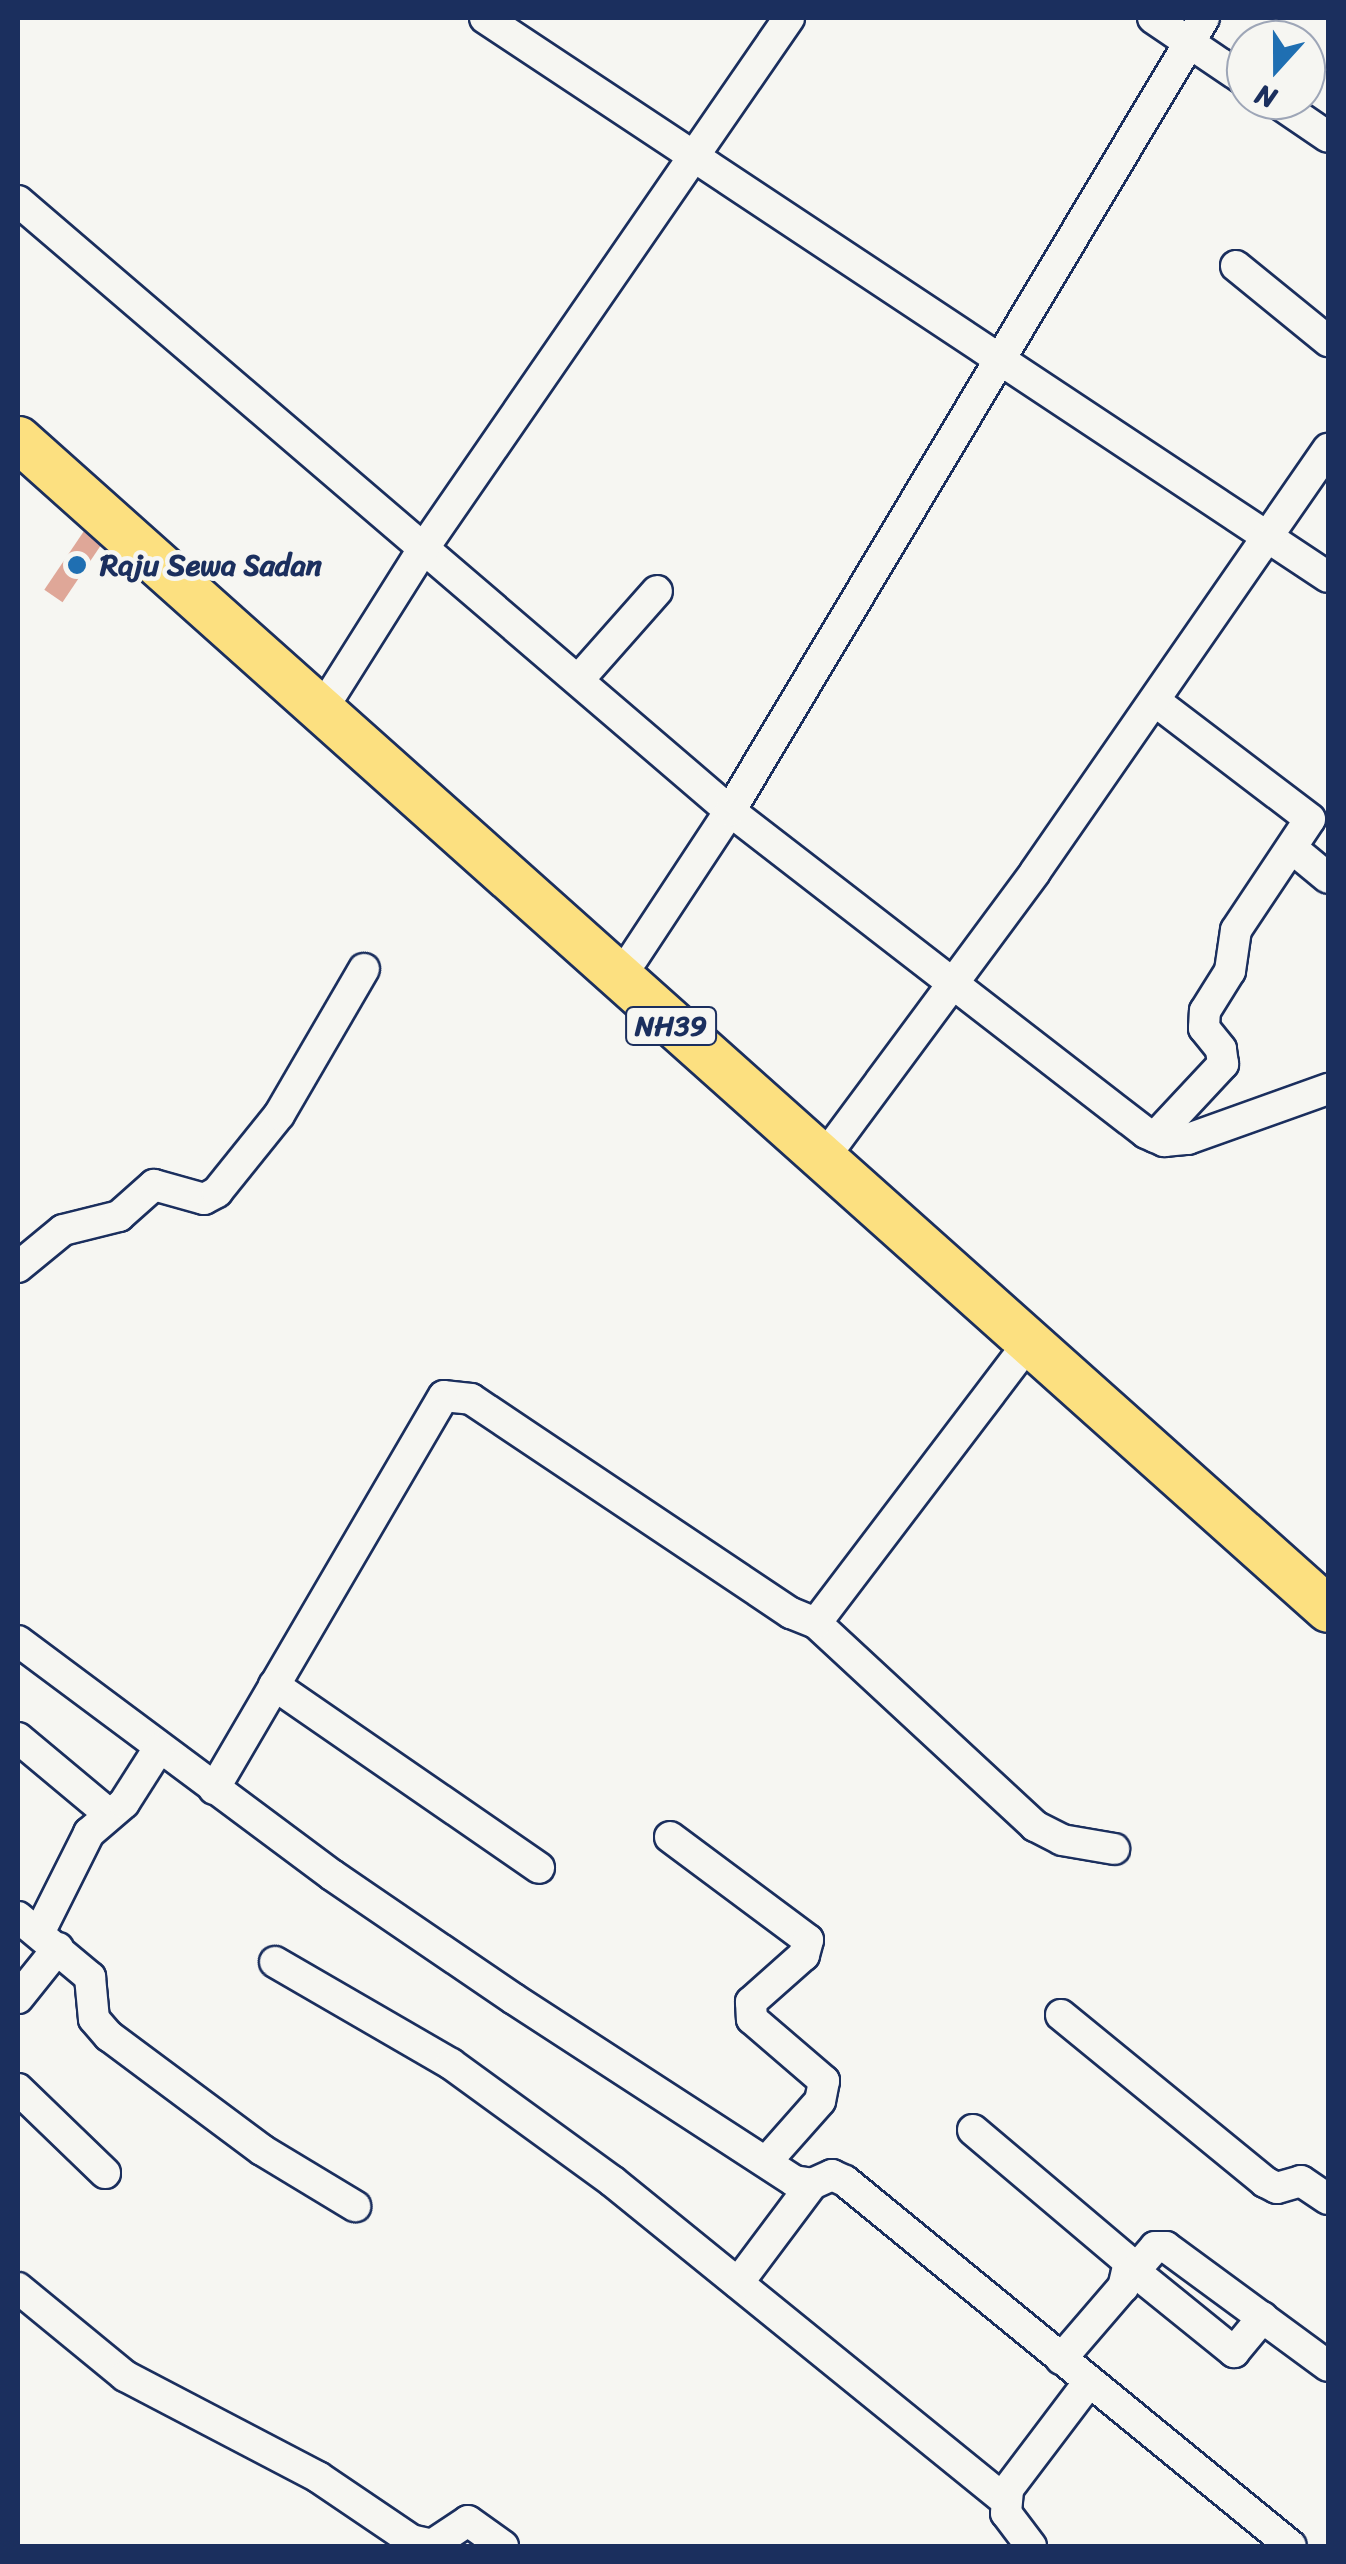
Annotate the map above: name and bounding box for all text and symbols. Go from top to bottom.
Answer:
north arrow [1226,20,1326,120]
text: N [1248,70,1284,123]
place label: Raju Sewa Sadan [100,547,326,583]
marker: Raju Sewa Sadan [64,552,90,578]
road number: NH39 [624,1003,718,1049]

